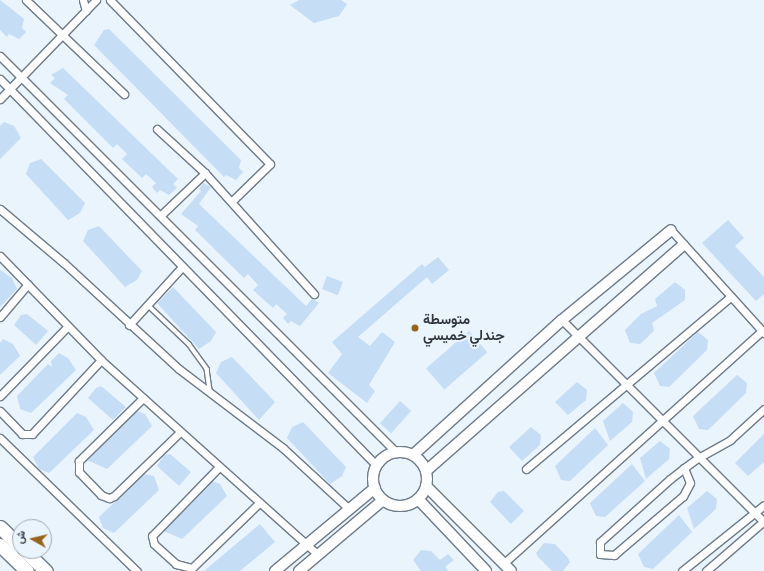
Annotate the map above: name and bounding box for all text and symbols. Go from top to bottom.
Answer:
place label: متوسطة جندلي خميسي [423,312,505,344]
marker: متوسطة جندلي خميسي [410,323,420,333]
north arrow [12,519,52,559]
text: ش [12,530,29,545]

